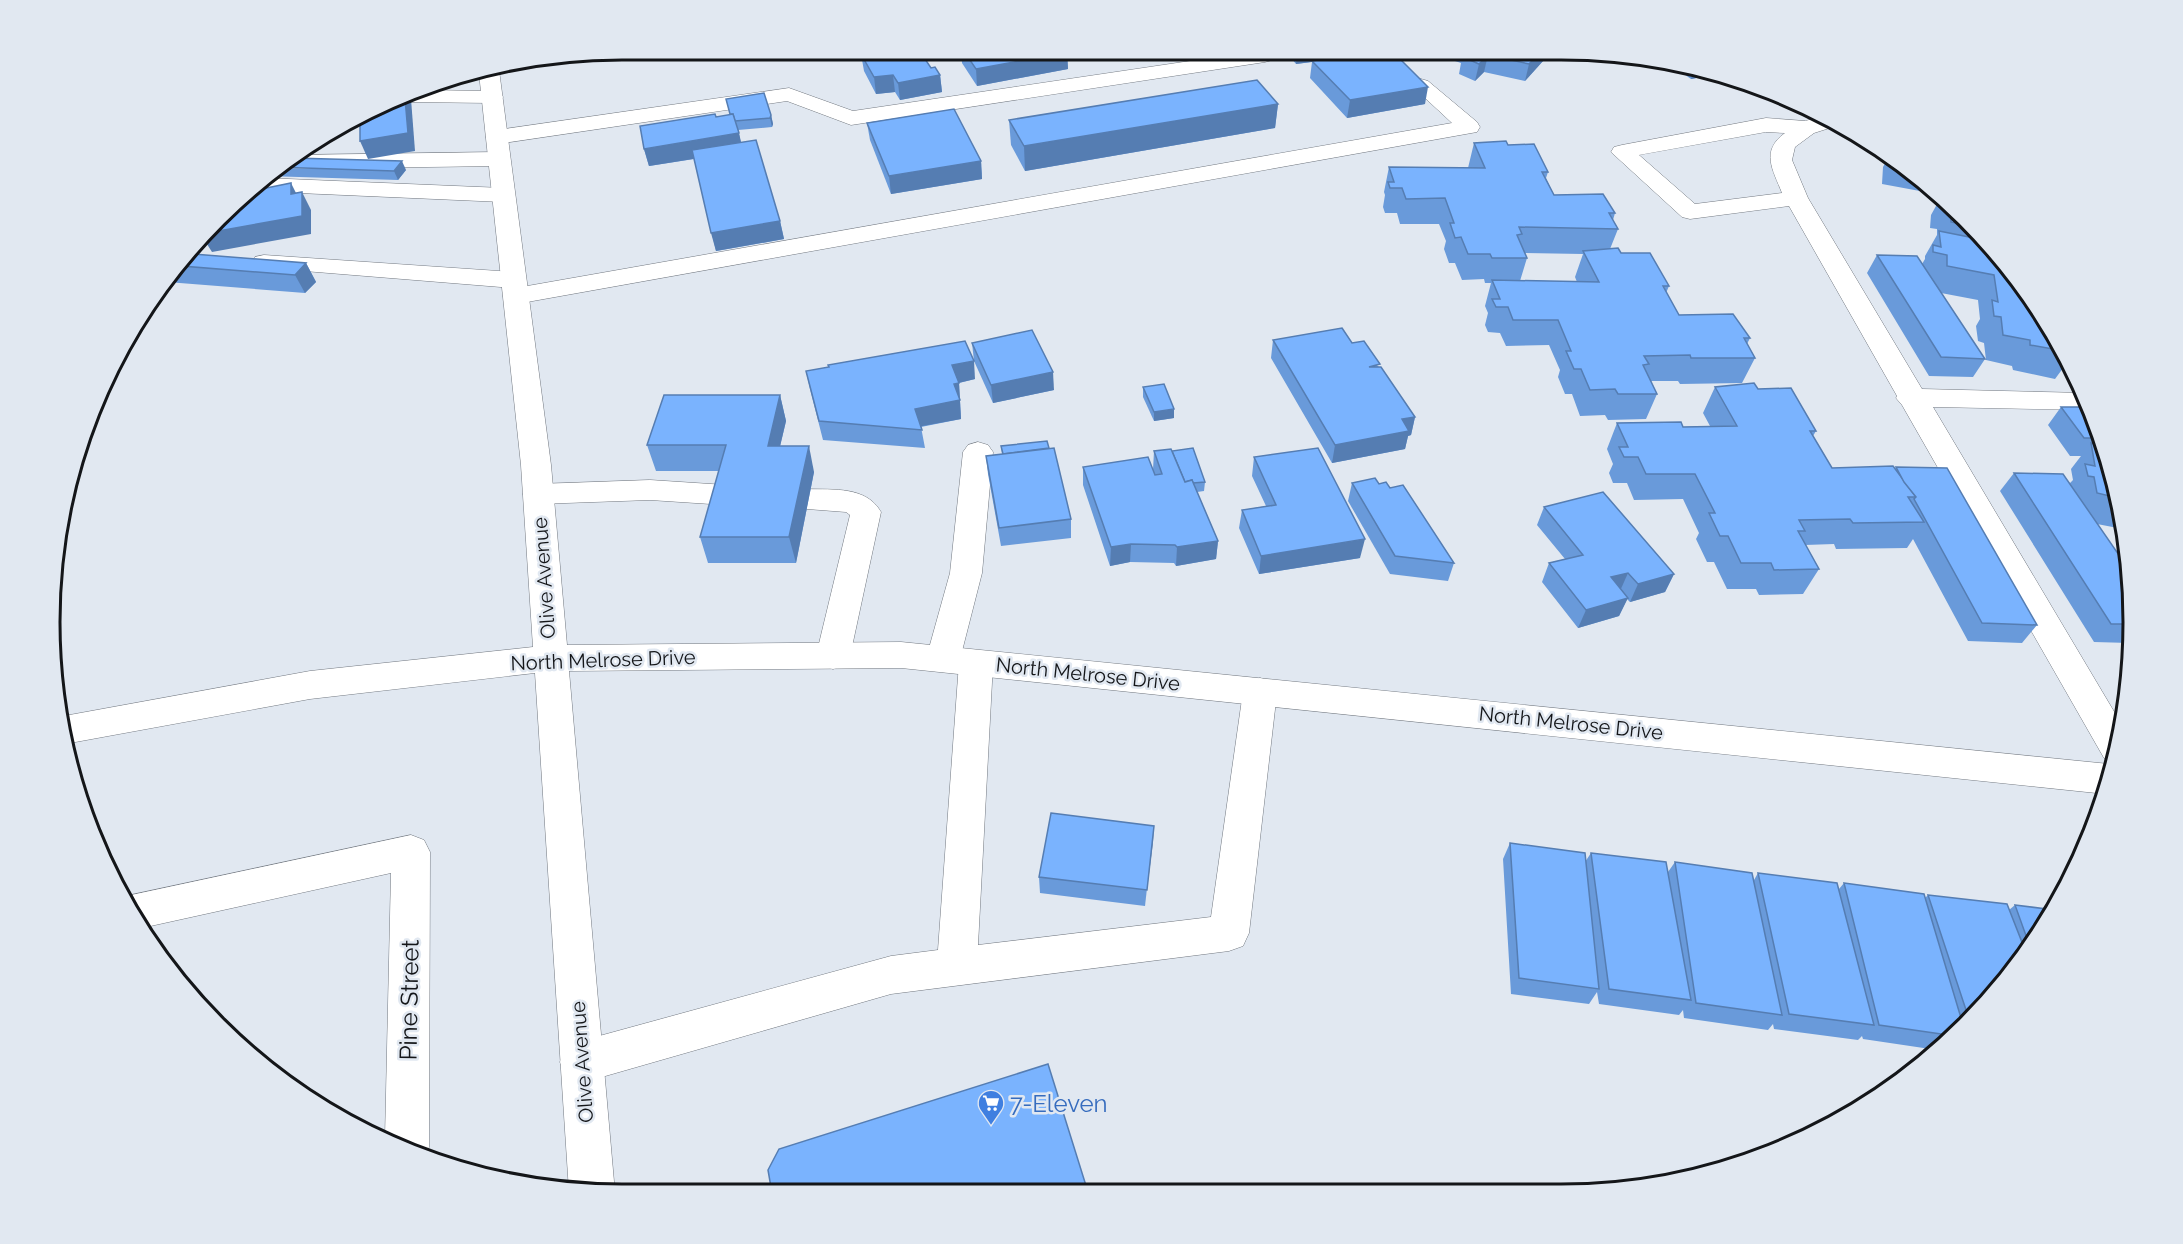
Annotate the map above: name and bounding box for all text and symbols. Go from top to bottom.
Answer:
street label: Olive Avenue [528,516,560,639]
street label: North Melrose Drive [510,645,696,675]
street label: North Melrose Drive [995,652,1182,696]
street label: North Melrose Drive [1478,701,1665,745]
street label: Pine Street [393,939,425,1061]
street label: Olive Avenue [566,1000,598,1123]
supermarket icon: 7-Eleven [976,1088,1006,1126]
place label: 7-Eleven [1010,1089,1108,1118]

